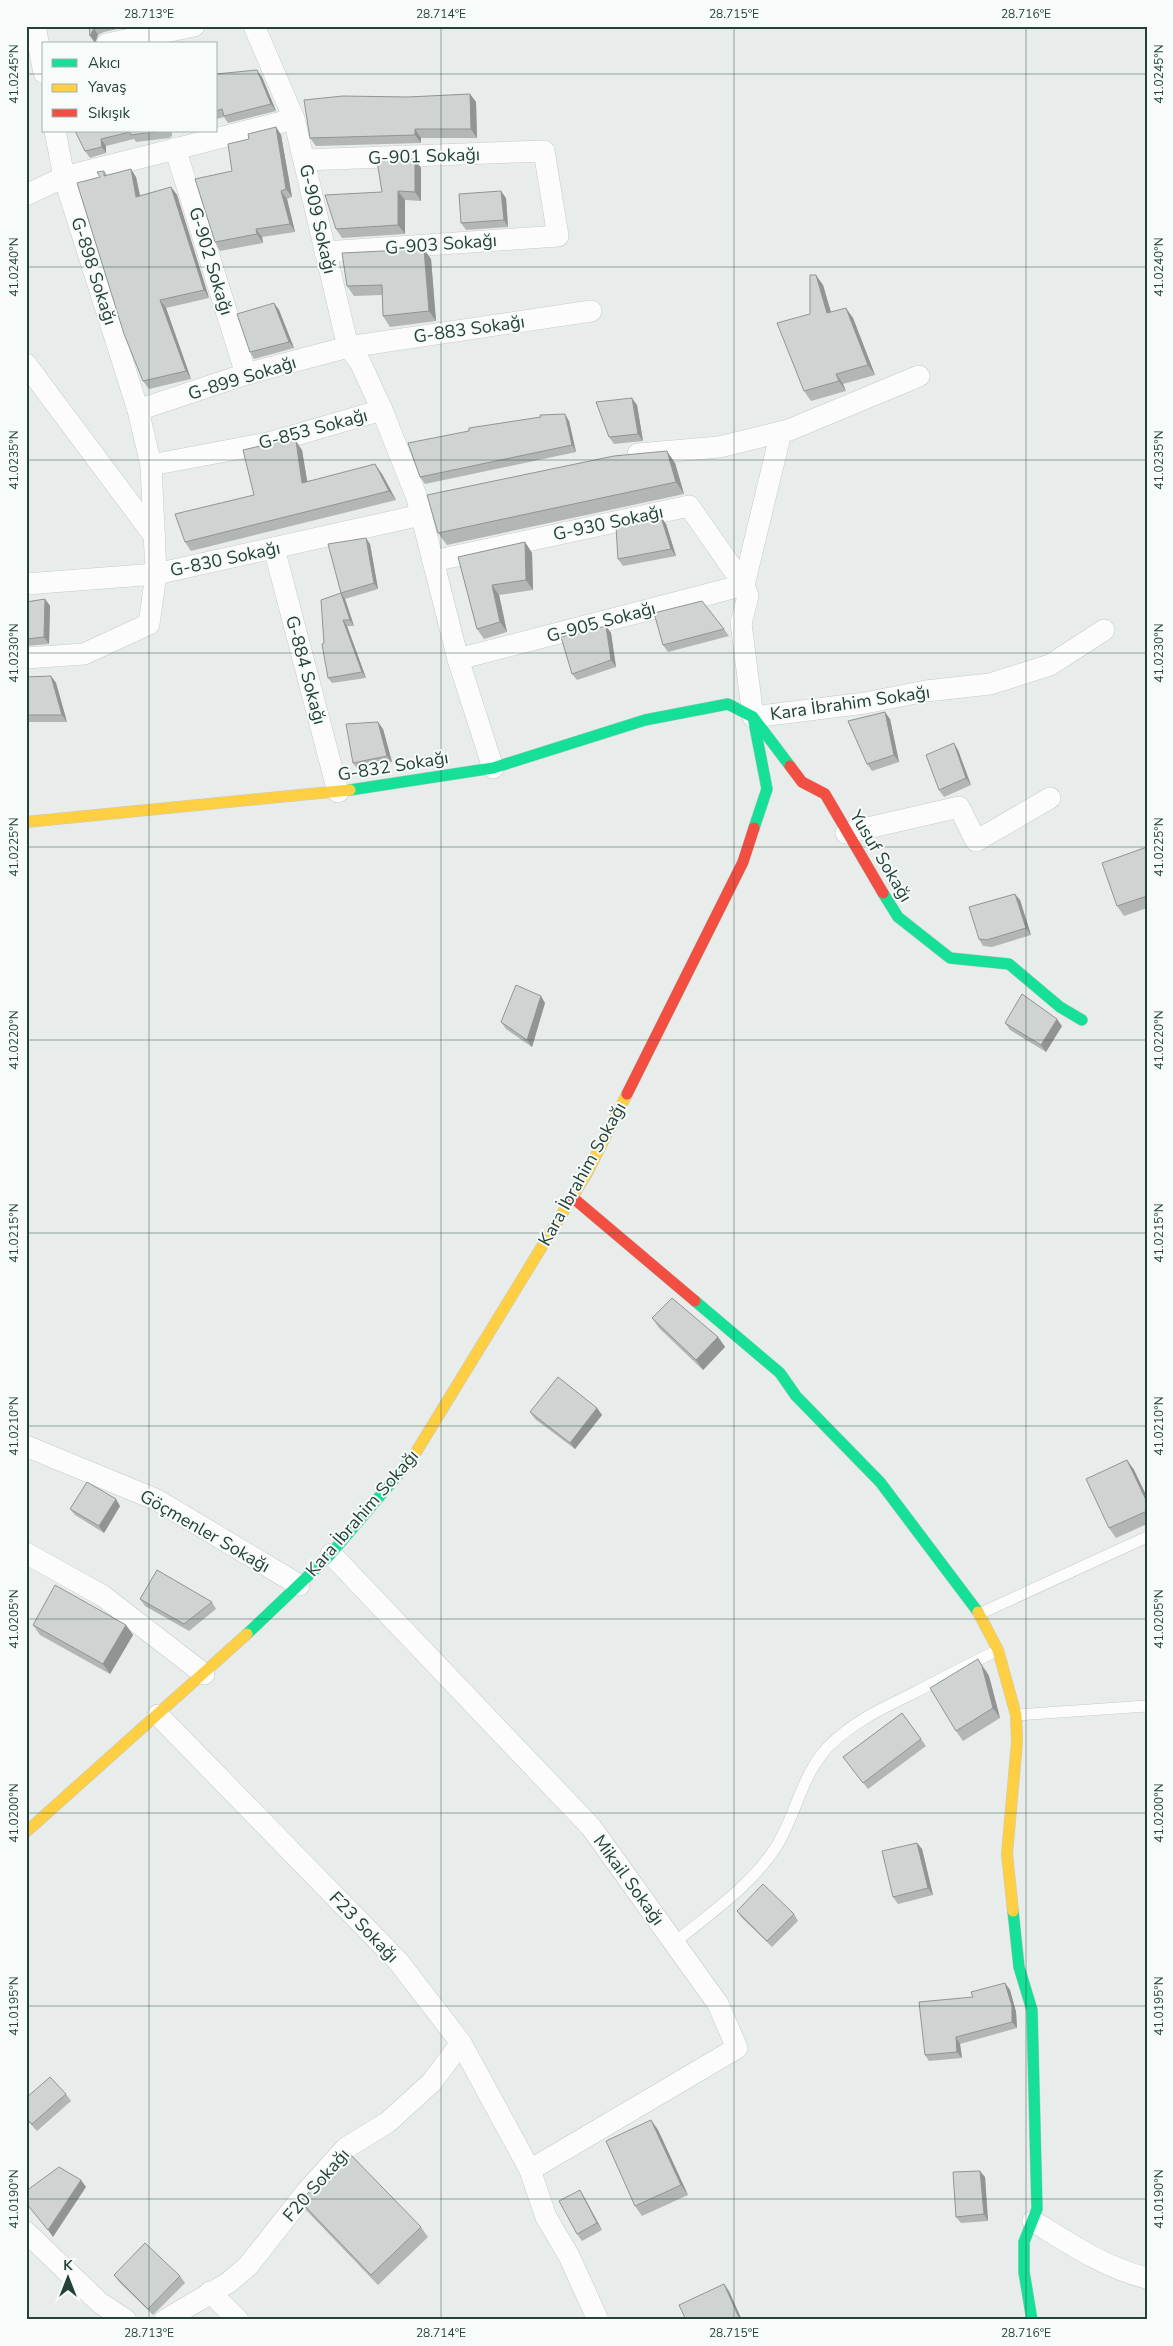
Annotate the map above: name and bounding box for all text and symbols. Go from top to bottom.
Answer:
text: 28.713°E [124,6,174,22]
text: 28.714°E [416,6,466,22]
text: 28.715°E [709,6,759,22]
text: 28.716°E [1001,6,1051,22]
legend [42,42,218,132]
text: 41.0245°N [6,44,22,104]
text: 41.0245°N [1151,44,1167,104]
text: Akıcı [88,53,120,73]
text: Yavaş [87,77,126,97]
text: Sıkışık [88,103,130,123]
street label: G-901 Sokağı [368,142,480,170]
street label: G-909 Sokağı [294,162,342,276]
street label: G-902 Sokağı [183,204,239,318]
street label: G-898 Sokağı [65,214,123,328]
street label: G-903 Sokağı [384,228,498,260]
text: 41.0240°N [6,237,22,297]
text: 41.0240°N [1151,237,1167,297]
street label: G-883 Sokağı [412,309,526,349]
street label: G-899 Sokağı [185,350,299,406]
street label: G-853 Sokağı [256,403,370,455]
text: 41.0235°N [6,430,22,490]
text: 41.0235°N [1151,430,1167,490]
street label: G-930 Sokağı [551,500,665,546]
street label: G-830 Sokağı [168,536,282,582]
street label: G-905 Sokağı [544,596,658,648]
street label: G-884 Sokağı [280,613,332,727]
text: 41.0230°N [6,623,22,683]
text: 41.0230°N [1151,623,1167,683]
street label: Kara İbrahim Sokağı [769,680,931,726]
street label: G-832 Sokağı [336,745,450,787]
street label: Yusuf Sokağı [844,805,918,906]
text: 41.0225°N [6,817,22,877]
text: 41.0225°N [1151,817,1167,877]
text: 41.0220°N [6,1010,22,1070]
text: 41.0220°N [1151,1010,1167,1070]
street label: Kara İbrahim Sokağı [532,1098,632,1250]
text: 41.0215°N [6,1203,22,1263]
text: 41.0215°N [1151,1203,1167,1263]
text: 41.0210°N [6,1396,22,1456]
text: 41.0210°N [1151,1396,1167,1456]
street label: Kara İbrahim Sokağı [300,1444,424,1582]
street label: Göçmenler Sokağı [135,1484,275,1578]
text: 41.0205°N [6,1589,22,1649]
text: 41.0205°N [1151,1589,1167,1649]
text: 41.0200°N [6,1783,22,1843]
text: 41.0200°N [1151,1783,1167,1843]
street label: Mikail Sokağı [588,1830,670,1930]
street label: F23 Sokağı [324,1886,404,1968]
text: 41.0195°N [6,1976,22,2036]
text: 41.0195°N [1151,1976,1167,2036]
street label: F20 Sokağı [277,2143,355,2227]
text: 41.0190°N [6,2169,22,2229]
text: 41.0190°N [1151,2169,1167,2229]
north arrow [42,2254,92,2304]
text: K [63,2256,73,2275]
text: 28.713°E [124,2325,174,2341]
text: 28.714°E [416,2325,466,2341]
text: 28.715°E [709,2325,759,2341]
text: 28.716°E [1001,2325,1051,2341]

